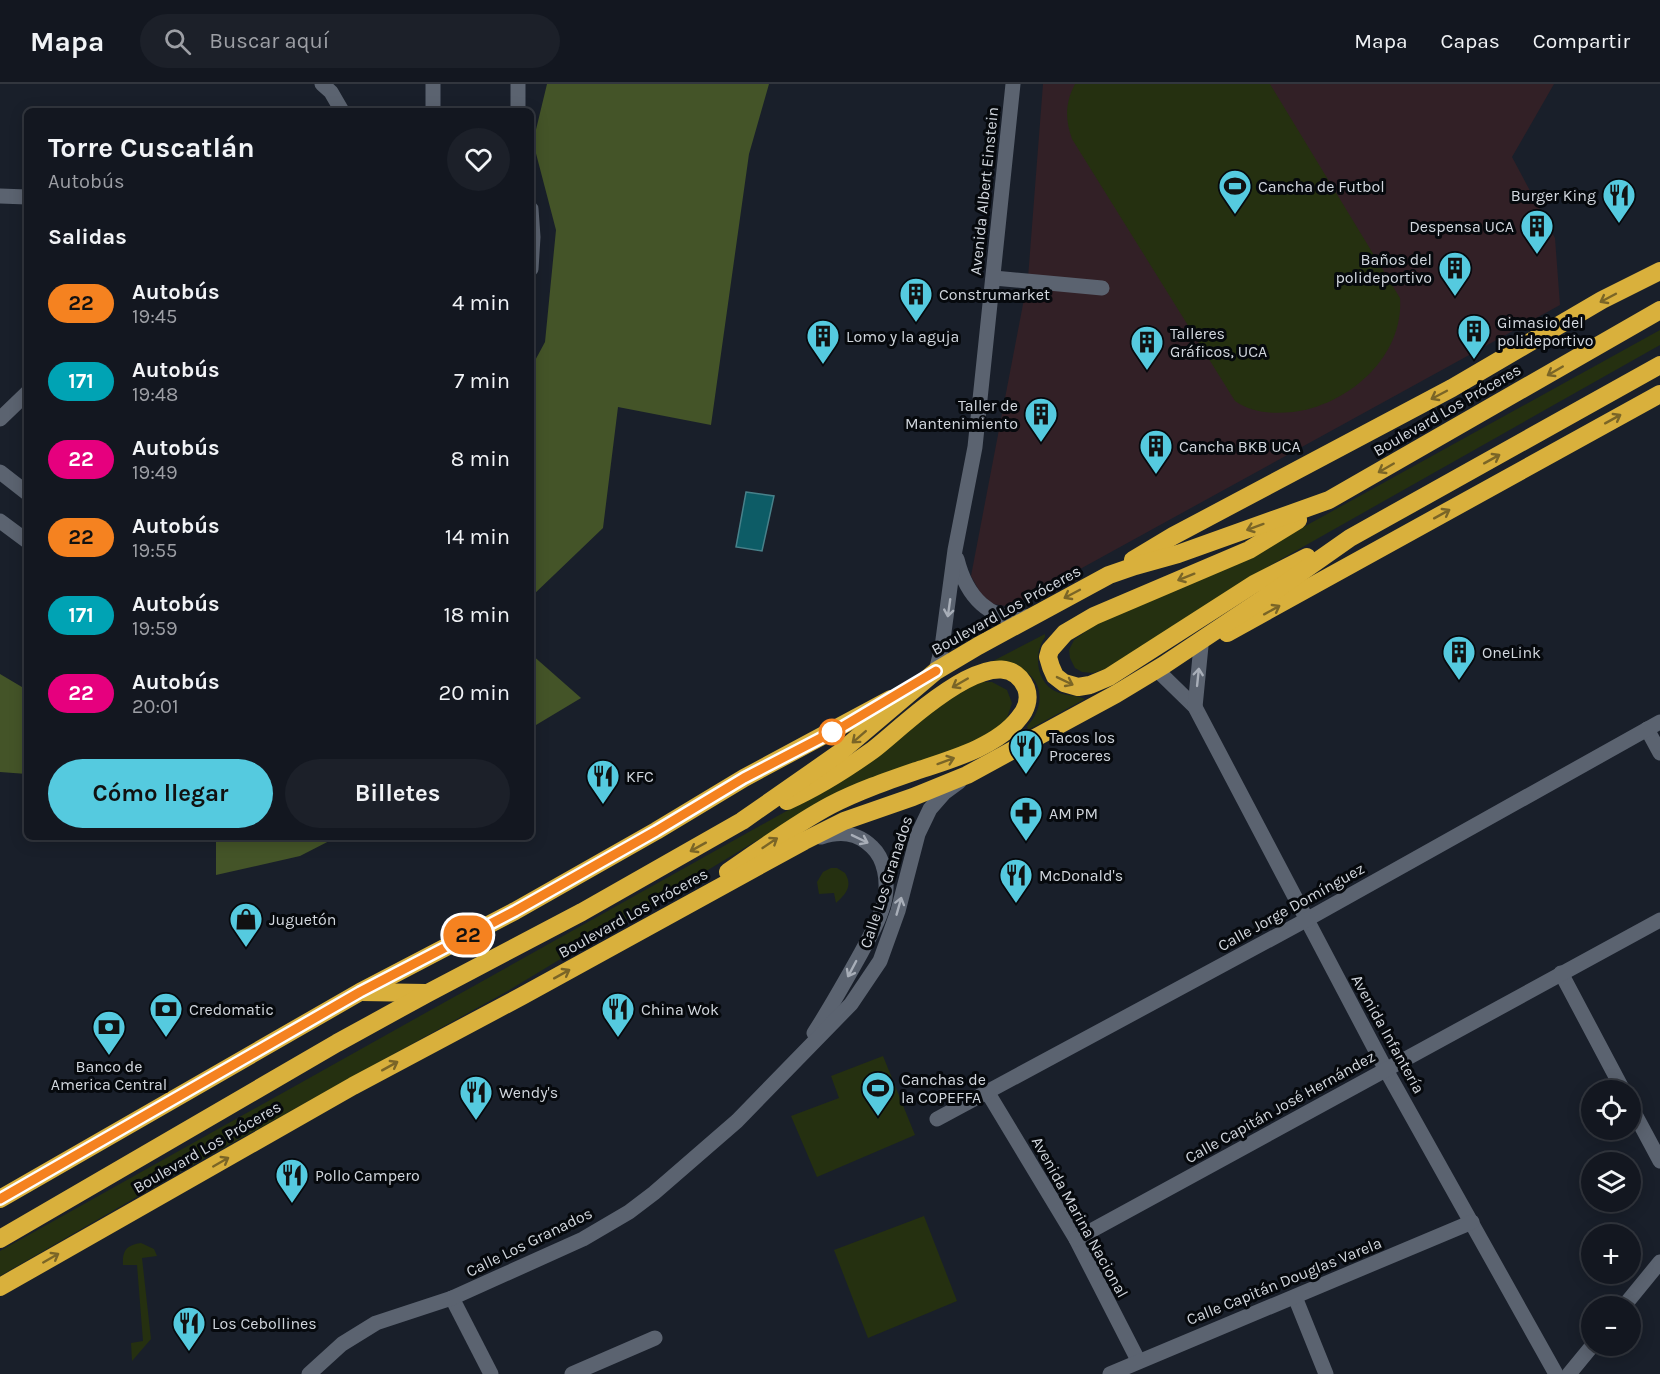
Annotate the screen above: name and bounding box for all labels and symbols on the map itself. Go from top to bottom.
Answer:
street label: Avenida Albert Einstein [966,106,1002,276]
sports icon: Cancha de Futbol [1217,168,1253,215]
place label: Cancha de Futbol [1258,177,1385,196]
restaurant icon: Burger King [1601,177,1637,224]
place label: Burger King [1511,186,1596,205]
building icon: Despensa UCA [1519,208,1555,255]
place label: Despensa UCA [1409,217,1514,236]
place label: Baños del polideportivo [1336,250,1432,287]
building icon: Baños del polideportivo [1437,250,1473,297]
building icon: Construmarket [898,276,934,323]
place label: Construmarket [939,285,1050,304]
one-way arrow [1600,292,1617,304]
building icon: Gimasio del polideportivo [1456,313,1492,360]
place label: Gimasio del polideportivo [1497,313,1594,350]
building icon: Lomo y la aguja [805,318,841,365]
building icon: Talleres Gráficos, UCA [1129,324,1165,371]
place label: Talleres Gráficos, UCA [1170,324,1267,361]
place label: Lomo y la aguja [846,327,959,346]
street label: Boulevard Los Próceres [1370,360,1524,460]
one-way arrow [1547,365,1564,377]
one-way arrow [1431,389,1448,401]
place label: Taller de Mantenimiento [905,396,1018,433]
building icon: Taller de Mantenimiento [1023,396,1059,443]
one-way arrow [1603,413,1621,424]
building icon: Cancha BKB UCA [1138,428,1174,475]
place label: Cancha BKB UCA [1179,437,1301,456]
one-way arrow [1484,452,1501,464]
one-way arrow [1377,463,1395,474]
one-way arrow [1434,508,1451,520]
one-way arrow [1246,523,1265,534]
street label: Boulevard Los Próceres [928,561,1084,659]
one-way arrow [1177,572,1195,583]
one-way arrow [1063,589,1081,601]
one-way arrow [943,598,954,617]
one-way arrow [1263,604,1280,616]
building icon: OneLink [1441,634,1477,681]
place label: OneLink [1482,643,1541,662]
one-way arrow [1193,667,1204,687]
one-way arrow [1056,676,1074,688]
one-way arrow [952,678,969,690]
unlabelled marker [819,719,845,745]
restaurant icon: Tacos los Proceres [1008,728,1044,775]
place label: Tacos los Proceres [1049,728,1115,765]
one-way arrow [852,730,867,744]
one-way arrow [936,754,955,765]
restaurant icon: KFC [585,758,621,805]
place label: KFC [626,767,654,786]
pharmacy icon: AM PM [1008,795,1044,842]
place label: AM PM [1049,804,1098,823]
street label: Calle Los Granados [856,813,916,951]
one-way arrow [850,833,868,845]
one-way arrow [762,837,778,849]
one-way arrow [690,841,707,853]
restaurant icon: McDonald's [998,857,1034,904]
street label: Calle Jorge Domínguez [1214,859,1368,955]
street label: Boulevard Los Próceres [555,864,711,962]
place label: McDonald's [1039,866,1123,885]
one-way arrow [894,897,905,916]
shop icon: Juguetón [228,901,264,948]
place label: Juguetón [269,910,337,929]
line badge: 22 [441,916,495,954]
one-way arrow [846,960,857,978]
one-way arrow [553,968,571,979]
street label: Avenida Infantería [1347,971,1429,1097]
bank icon: Credomatic [148,991,184,1038]
restaurant icon: China Wok [600,991,636,1038]
place label: Credomatic [189,1000,274,1019]
place label: China Wok [641,1000,719,1019]
bank icon: Banco de America Central [91,1009,127,1056]
street label: Calle Capitán José Hernández [1182,1047,1378,1167]
place label: Banco de America Central [51,1057,167,1094]
one-way arrow [381,1060,399,1071]
sports icon: Canchas de la COPEFFA [860,1070,896,1117]
place label: Canchas de la COPEFFA [901,1070,986,1107]
restaurant icon: Wendy's [458,1074,494,1121]
place label: Wendy's [499,1083,558,1102]
street label: Boulevard Los Próceres [130,1097,284,1197]
street label: Avenida Marina Nacional [1028,1133,1132,1301]
one-way arrow [212,1156,229,1168]
restaurant icon: Pollo Campero [274,1157,310,1204]
place label: Pollo Campero [315,1166,420,1185]
street label: Calle Los Granados [463,1203,595,1281]
street label: Calle Capitán Douglas Varela [1184,1233,1384,1329]
one-way arrow [42,1252,59,1264]
restaurant icon: Los Cebollines [171,1305,207,1352]
place label: Los Cebollines [212,1314,317,1333]

